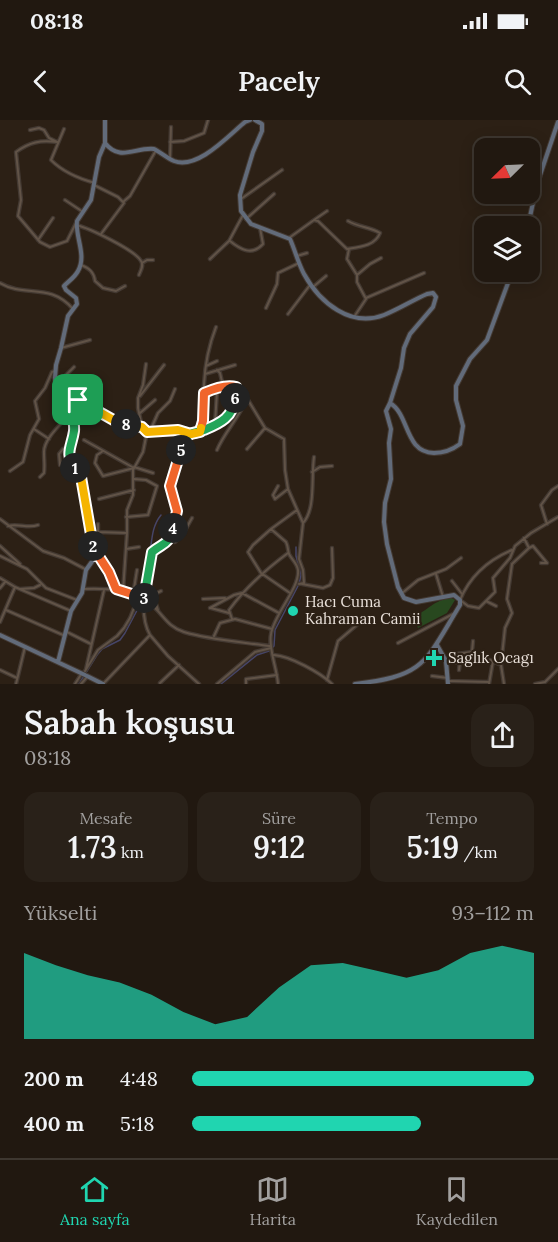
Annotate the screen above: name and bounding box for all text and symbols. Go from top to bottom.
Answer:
text: 08:18 [30,7,84,35]
text: Pacely [238,64,320,98]
icon: back [24,65,57,98]
icon: search [501,65,534,98]
north arrow [474,138,540,204]
map controls [474,138,540,282]
button: layers [474,216,540,282]
pin [52,374,103,425]
icon: arrive [61,383,94,416]
pin: 6 [220,383,250,413]
text: 6 [230,388,240,408]
pin: 8 [111,409,141,439]
text: 8 [121,414,131,434]
pin: 5 [166,435,196,465]
text: 5 [177,440,185,460]
pin: 1 [60,453,90,483]
text: 1 [72,458,78,478]
pin: 4 [158,513,188,543]
text: 4 [169,518,177,538]
pin: 2 [78,531,108,561]
text: 2 [89,536,97,556]
pin: 3 [129,583,159,613]
text: 3 [140,588,148,608]
place label: Hacı Cuma Kahraman Camii [305,592,420,628]
marker: Hacı Cuma Kahraman Camii [286,604,300,618]
place label: Saglık Ocagı [448,648,534,667]
marker: Saglık Ocagı [425,649,443,667]
text: Sabah koşusu [24,701,235,743]
button: share [471,704,534,767]
text: 08:18 [24,745,71,770]
text: Mesafe [80,808,132,828]
text: Süre [262,808,296,828]
text: Tempo [426,808,478,828]
text: 1.73 [68,828,117,866]
text: 9:12 [253,828,305,866]
text: 5:19 [407,828,459,866]
text: km [117,842,144,862]
text: /km [459,842,498,862]
text: Yükselti [24,900,97,925]
text: 93–112 m [452,900,534,925]
text: 200 m [24,1066,84,1091]
text: 4:48 [120,1066,158,1091]
text: 400 m [24,1111,84,1136]
text: 5:18 [120,1111,154,1136]
tab: Ana sayfa [60,1173,130,1229]
tab: Harita [250,1173,296,1229]
tab: Kaydedilen [416,1173,498,1229]

